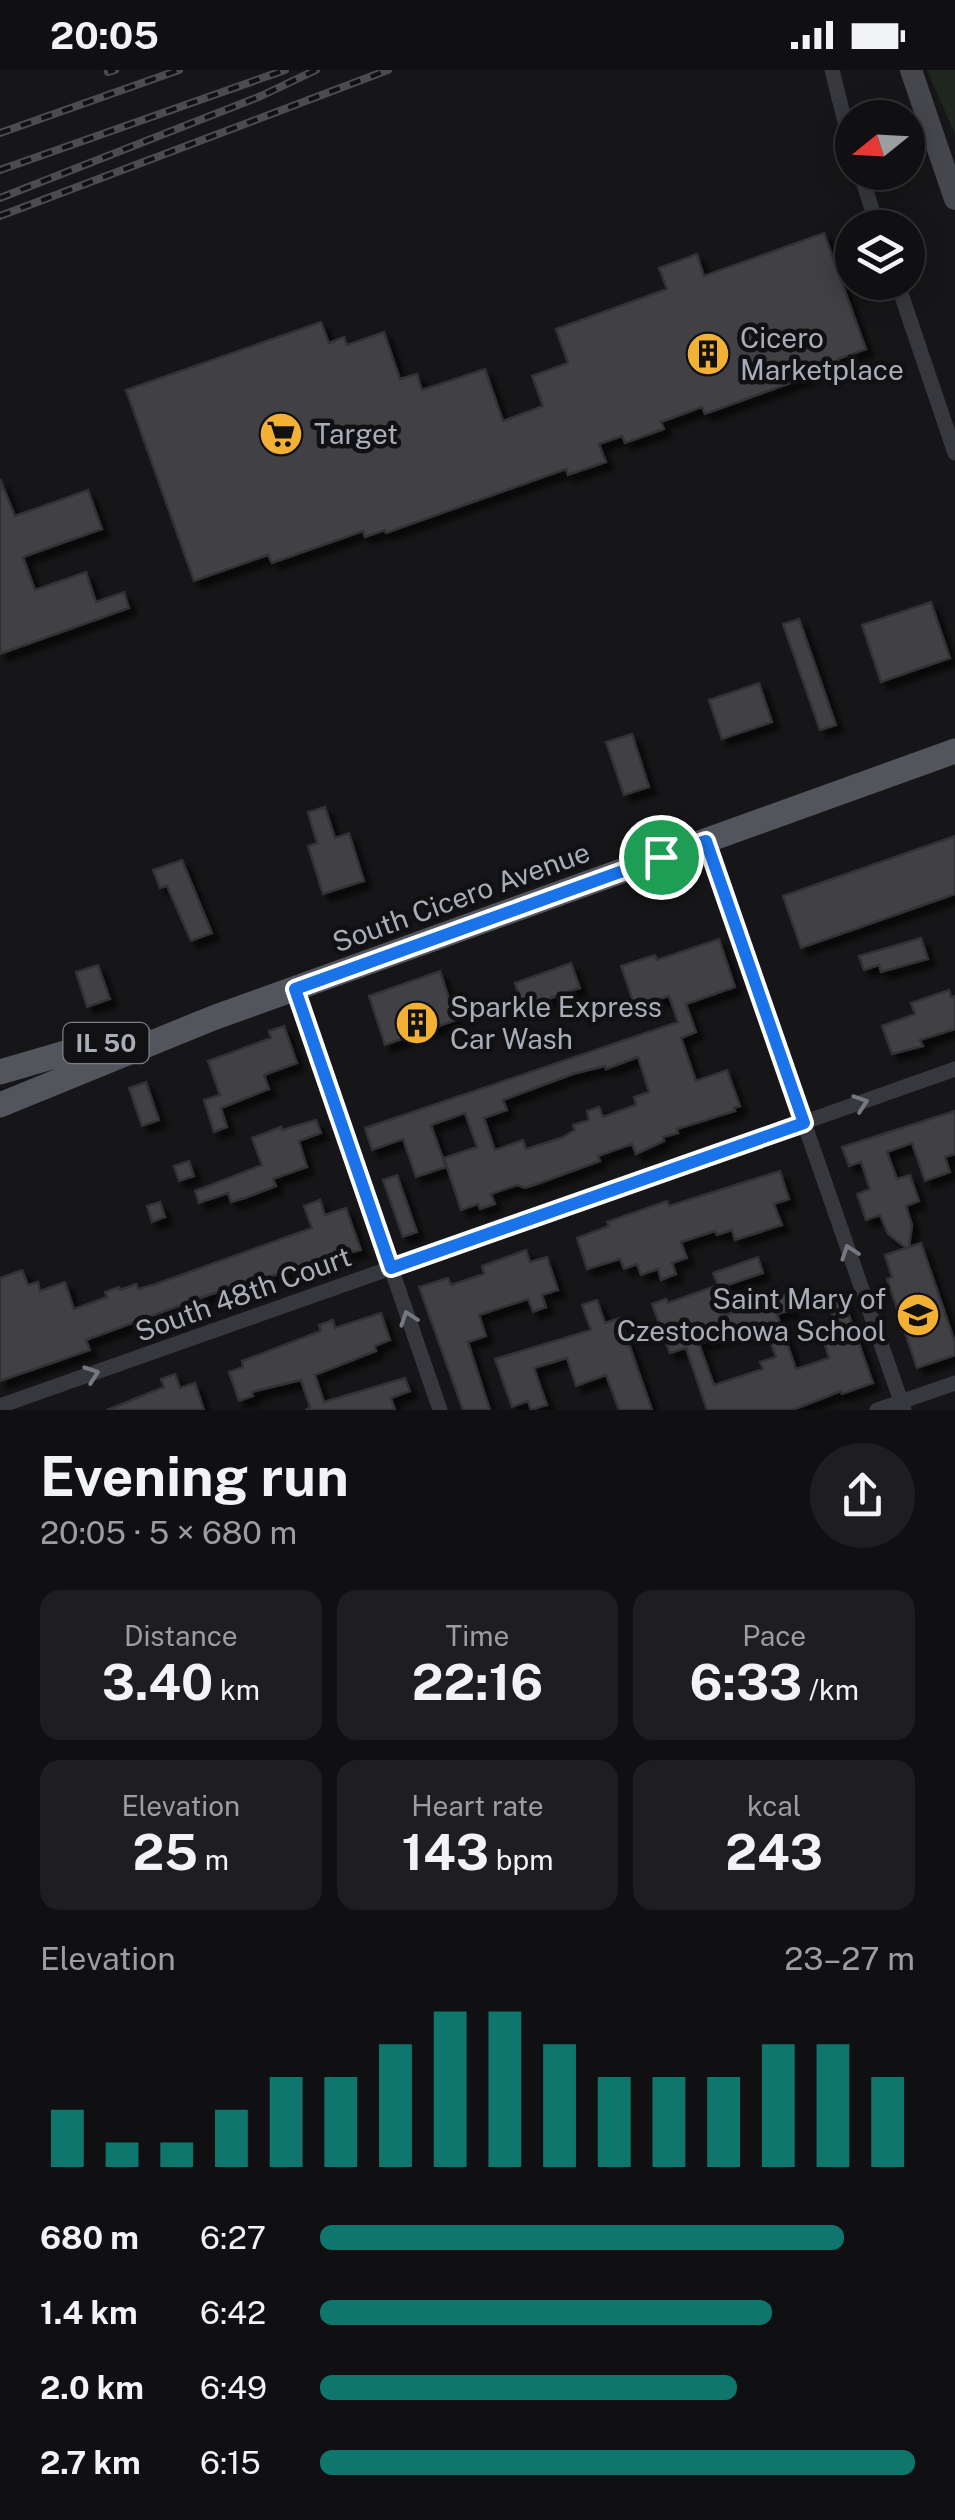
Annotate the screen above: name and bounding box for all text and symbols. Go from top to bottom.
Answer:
text: 20:05 [50,13,159,58]
north arrow [835,100,925,190]
map controls [835,100,925,300]
button: layers [835,210,925,300]
place label: Cicero Marketplace [740,321,904,386]
building icon: Cicero Marketplace [685,331,731,377]
supermarket icon: Target [258,411,304,457]
place label: Target [314,417,398,450]
pin [619,815,704,900]
icon: arrive [634,830,689,885]
street label: South Cicero Avenue [328,835,594,958]
place label: Sparkle Express Car Wash [450,990,662,1055]
building icon: Sparkle Express Car Wash [394,1000,440,1046]
road number: IL 50 [64,1023,148,1063]
one-way arrow [851,1094,868,1115]
street label: South 48th Court [130,1239,355,1348]
one-way arrow [840,1244,861,1261]
place label: Saint Mary of Czestochowa School [617,1282,886,1347]
school or university icon: Saint Mary of Czestochowa School [895,1292,941,1338]
one-way arrow [400,1310,420,1327]
one-way arrow [82,1365,99,1385]
button: share [810,1443,915,1548]
text: Evening run [40,1444,349,1508]
text: 20:05 · 5 × 680 m [40,1514,297,1551]
text: Distance [124,1619,238,1652]
text: Time [446,1619,509,1652]
text: Pace [742,1619,806,1652]
text: 3.40 [102,1652,213,1711]
text: 22:16 [412,1652,543,1711]
text: 6:33 [689,1652,802,1711]
text: km [213,1673,260,1706]
text: /km [802,1673,859,1706]
text: Elevation [121,1789,240,1822]
text: Heart rate [411,1789,544,1822]
text: kcal [747,1789,801,1822]
text: 25 [133,1822,198,1881]
text: 143 [402,1822,489,1881]
text: 243 [725,1822,823,1881]
text: m [198,1843,229,1876]
text: bpm [489,1843,553,1876]
text: Elevation [40,1940,176,1977]
text: 23–27 m [784,1940,915,1977]
text: 680 m [40,2219,139,2256]
text: 6:27 [200,2219,266,2256]
text: 1.4 km [40,2294,138,2331]
text: 6:42 [200,2294,266,2331]
text: 2.0 km [40,2369,144,2406]
text: 6:49 [200,2369,267,2406]
text: 2.7 km [40,2444,141,2481]
text: 6:15 [200,2444,261,2481]

